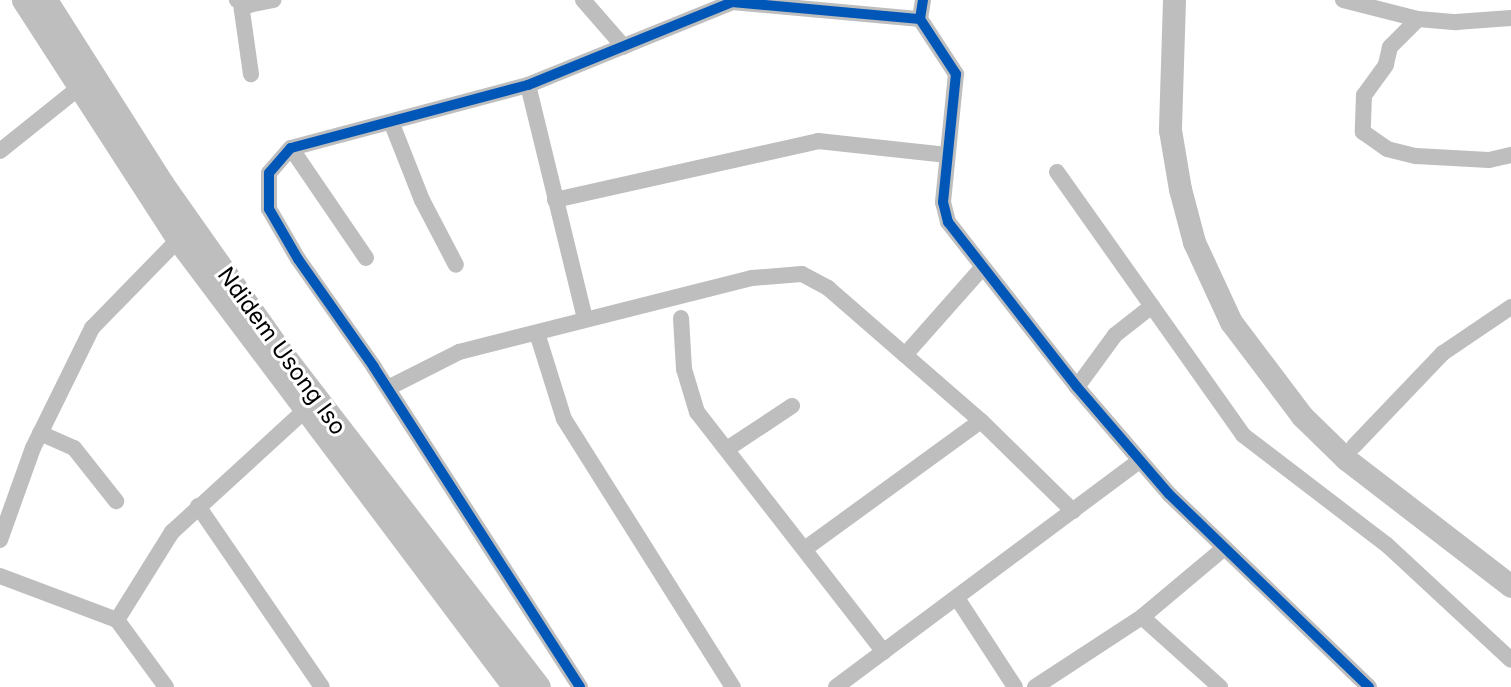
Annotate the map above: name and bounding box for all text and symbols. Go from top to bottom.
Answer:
street label: Ndidem Usong Iso [212,262,352,440]

